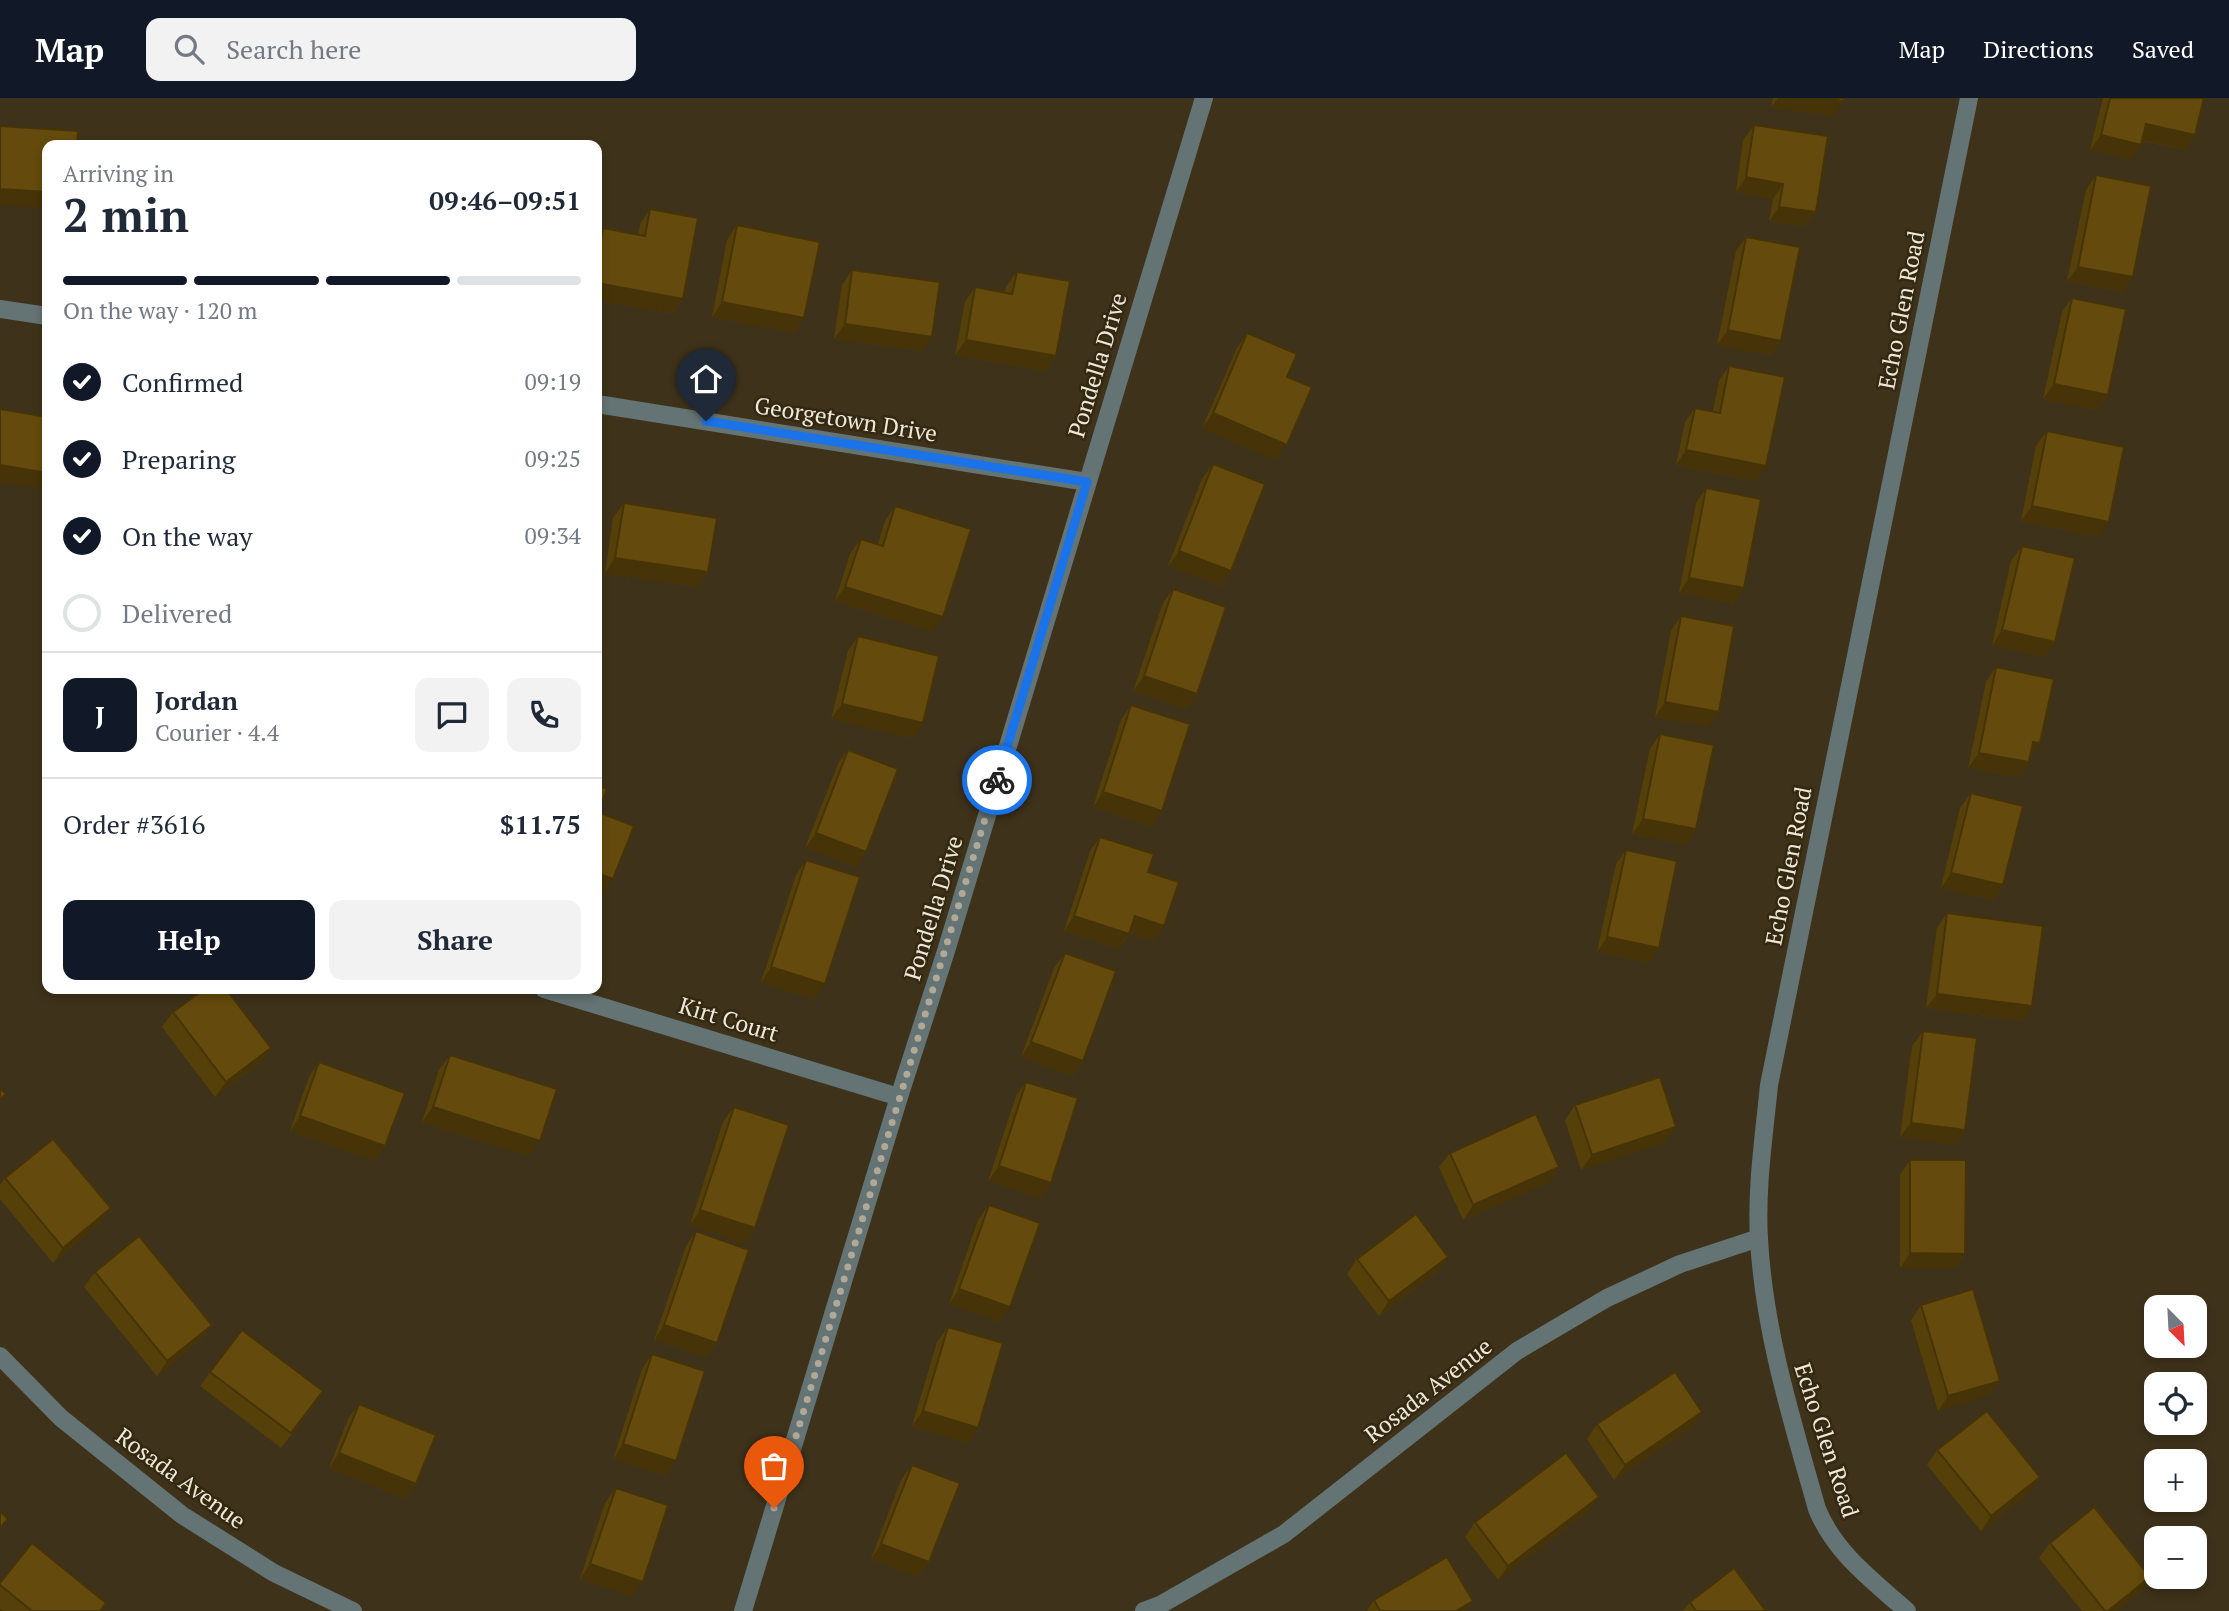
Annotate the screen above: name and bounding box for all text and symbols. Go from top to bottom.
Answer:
search box [146,18,636,81]
text: Map [35,28,104,71]
icon: search [170,30,208,68]
text: Search here [226,32,361,66]
text: Map [1899,33,1945,65]
text: Directions [1983,33,2094,65]
text: Saved [2132,33,2194,65]
text: Arriving in [63,158,174,189]
text: 09:46–09:51 [429,183,581,217]
text: 2 min [63,184,189,245]
street label: Echo Glen Road [1870,228,1932,392]
street label: Pondella Drive [1060,289,1134,441]
text: On the way · 120 m [63,295,257,326]
pin [676,349,736,421]
icon: home [687,360,725,398]
icon: check [63,363,101,401]
text: Confirmed [122,365,243,399]
text: 09:19 [524,366,581,397]
street label: Georgetown Drive [752,389,940,449]
icon: check [63,440,101,478]
text: Preparing [122,442,235,476]
text: 09:25 [524,443,581,474]
icon: check [63,517,101,555]
text: On the way [122,519,253,553]
text: 09:34 [524,520,581,551]
text: Delivered [122,596,232,630]
button: chat [415,678,489,752]
button: phone [507,678,581,752]
text: Jordan [155,683,238,717]
text: J [95,698,105,732]
text: Courier · 4.4 [155,717,279,748]
courier [962,745,1032,815]
icon: bike [978,761,1016,799]
street label: Echo Glen Road [1757,784,1819,948]
text: Order #3616 [63,807,205,841]
text: $11.75 [500,807,581,841]
street label: Pondella Drive [896,832,970,984]
button: Help [63,900,315,980]
button: Share [329,900,581,980]
street label: Kirt Court [676,989,783,1049]
north arrow [2144,1295,2207,1358]
map controls [2144,1295,2207,1589]
street label: Rosada Avenue [1358,1331,1498,1449]
street label: Echo Glen Road [1787,1359,1867,1521]
button: locate [2144,1372,2207,1435]
street label: Rosada Avenue [110,1420,252,1536]
pin [744,1436,804,1508]
icon: bag [755,1447,793,1485]
button: + [2144,1449,2207,1512]
button: − [2144,1526,2207,1589]

